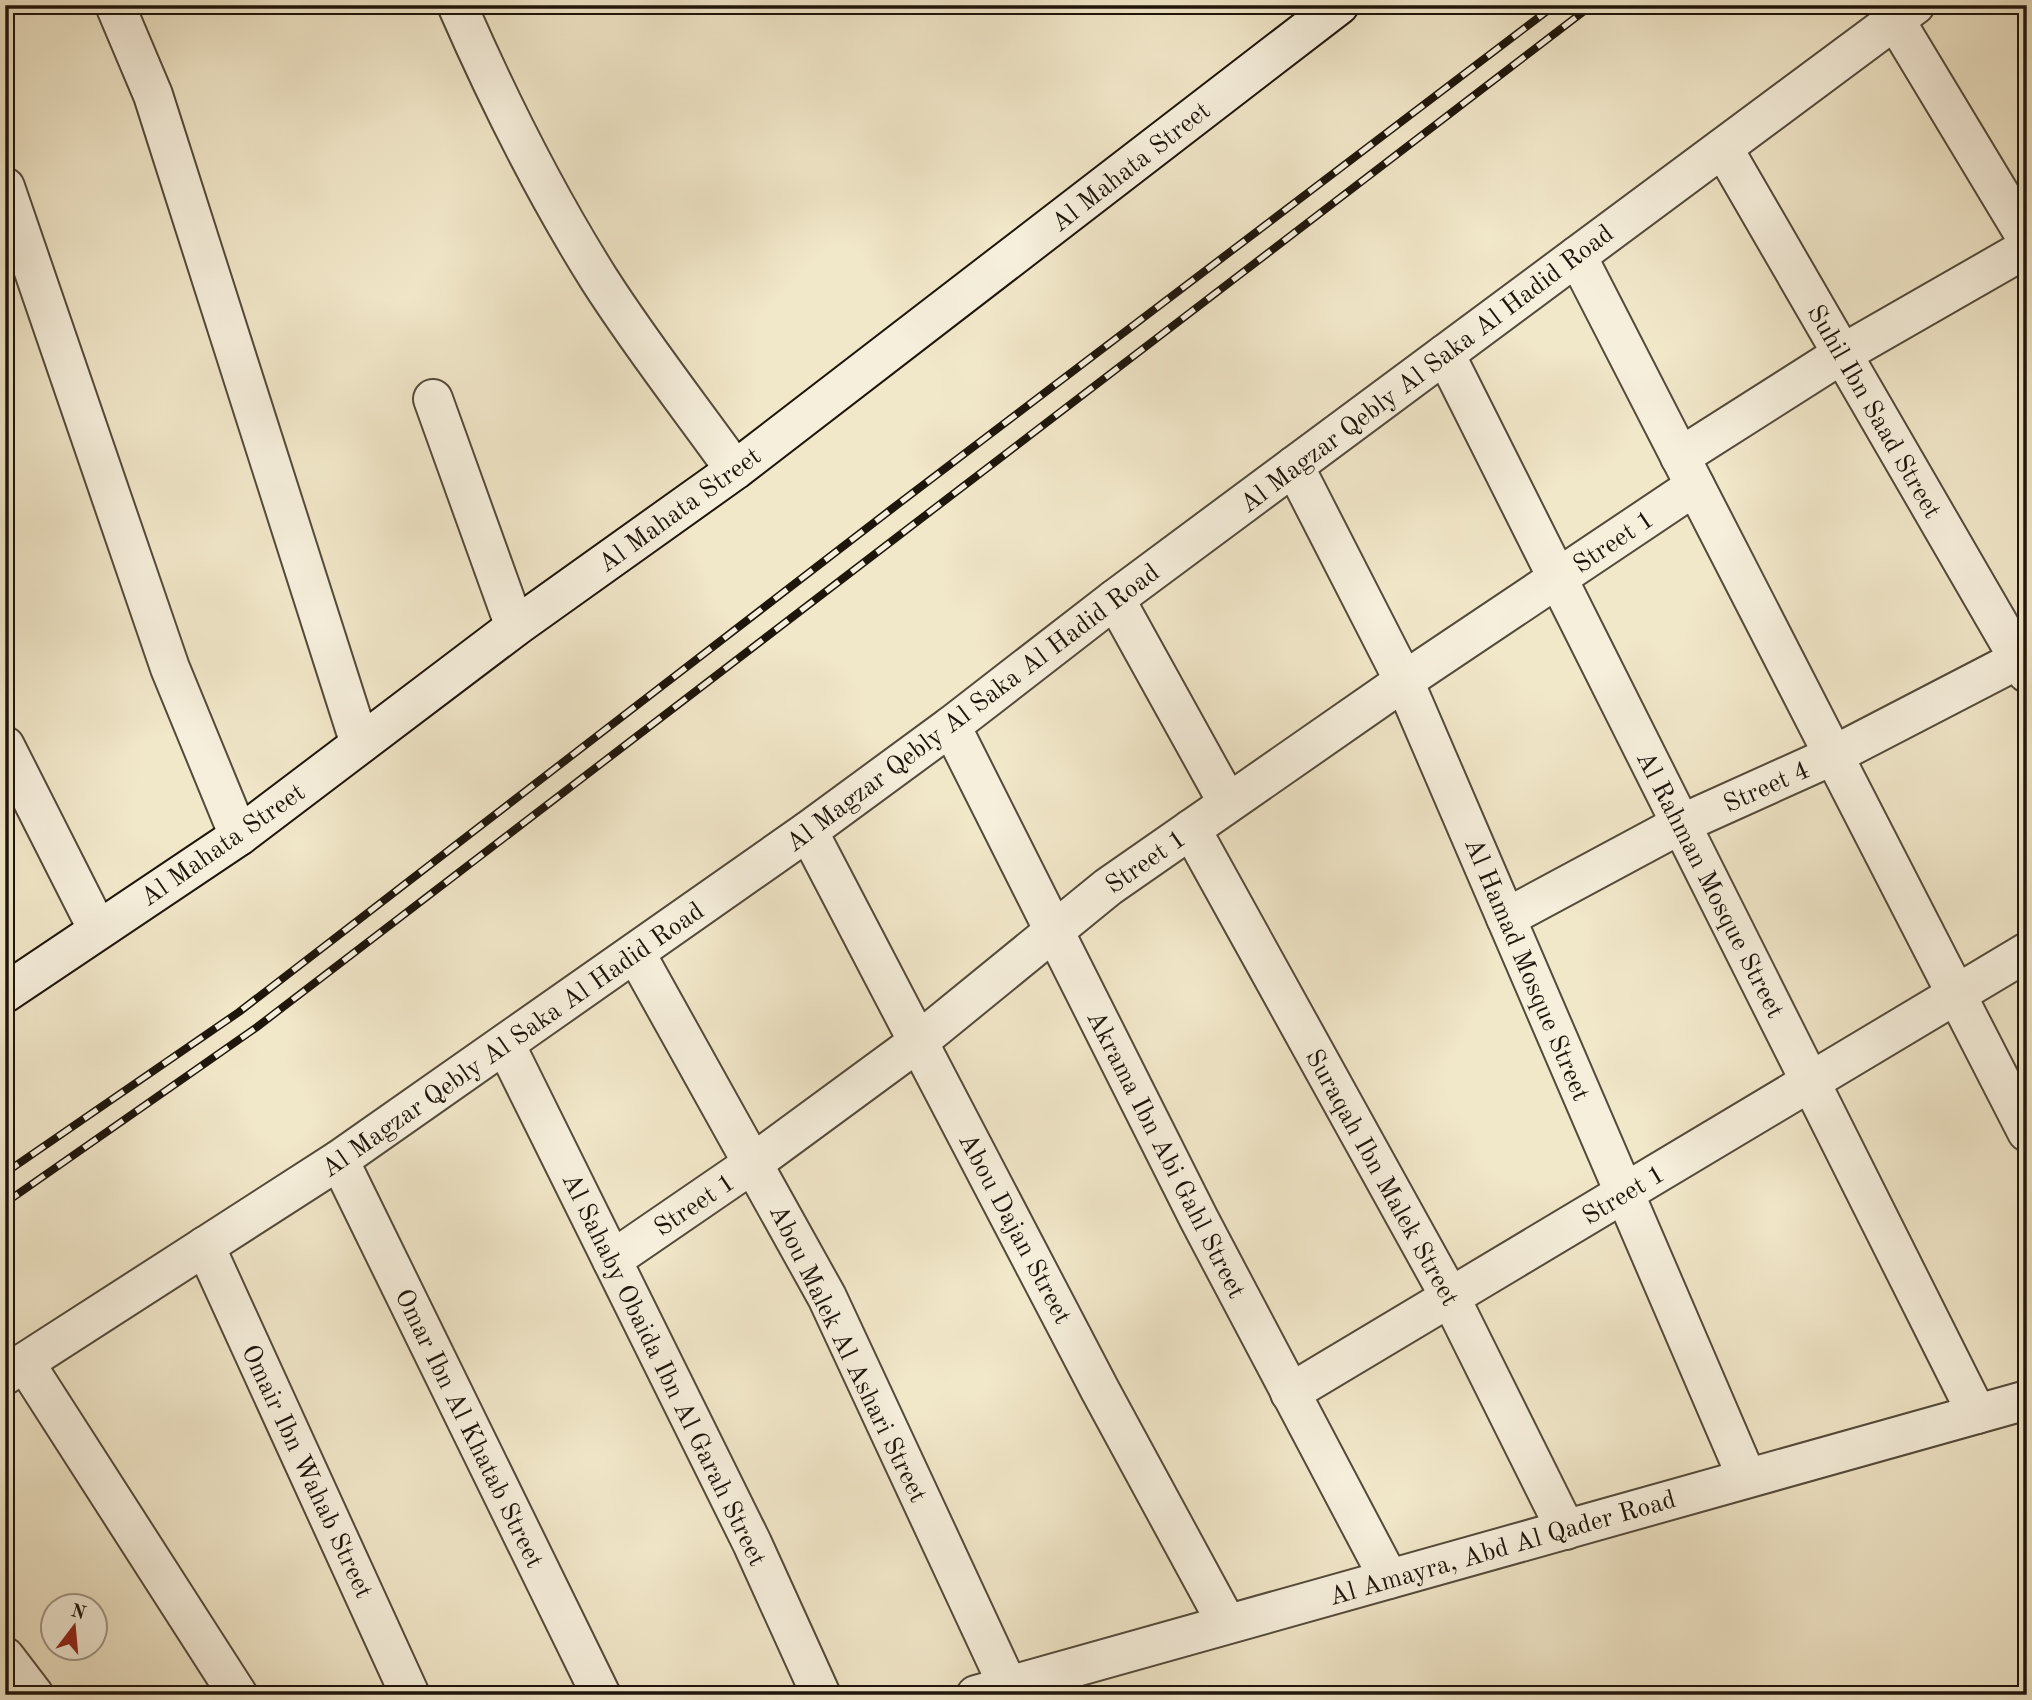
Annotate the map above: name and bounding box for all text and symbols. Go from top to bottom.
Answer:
street label: Al Mahata Street [1047,98,1216,238]
street label: Al Magzar Qebly Al Saka Al Hadid Road [1236,221,1619,518]
street label: Suhil Ibn Saad Street [1802,301,1945,523]
street label: Al Mahata Street [594,443,766,578]
street label: Street 1 [1569,506,1659,579]
street label: Al Magzar Qebly Al Saka Al Hadid Road [782,560,1165,857]
street label: Al Rahman Mosque Street [1631,747,1788,1023]
street label: Street 4 [1720,757,1814,818]
street label: Al Mahata Street [136,779,310,912]
street label: Street 1 [1101,826,1191,899]
street label: Al Hamad Mosque Street [1459,835,1593,1105]
street label: Al Magzar Qebly Al Saka Al Hadid Road [317,898,709,1183]
street label: Akrama Ibn Abi Gahl Street [1081,1007,1249,1303]
street label: Suraqah Ibn Malek Street [1300,1045,1463,1311]
street label: Abou Dajan Street [953,1129,1075,1329]
street label: Street 1 [1578,1161,1670,1230]
street label: Al Sahaby Obaida Ibn Al Garah Street [556,1169,770,1571]
street label: Street 1 [650,1169,740,1242]
street label: Abou Malek Al Ashari Street [764,1201,931,1507]
street label: Omar Ibn Al Khatab Street [389,1285,547,1572]
street label: Omair Ibn Wahab Street [236,1341,376,1603]
street label: Al Amayra, Abd Al Qader Road [1326,1487,1679,1611]
north arrow [38,1592,108,1662]
text: N [68,1602,88,1624]

